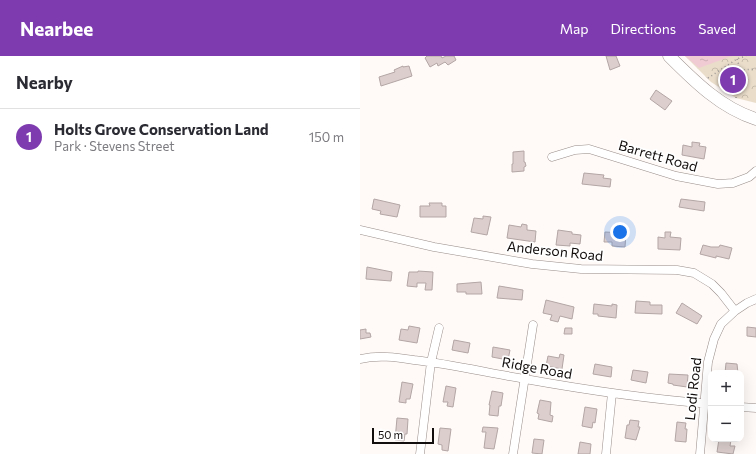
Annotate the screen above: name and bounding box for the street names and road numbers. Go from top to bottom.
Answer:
street label: Barrett Road [617,136,700,175]
street label: Anderson Road [506,237,604,264]
street label: Ridge Road [501,353,574,382]
street label: Lodi Road [681,357,704,421]

